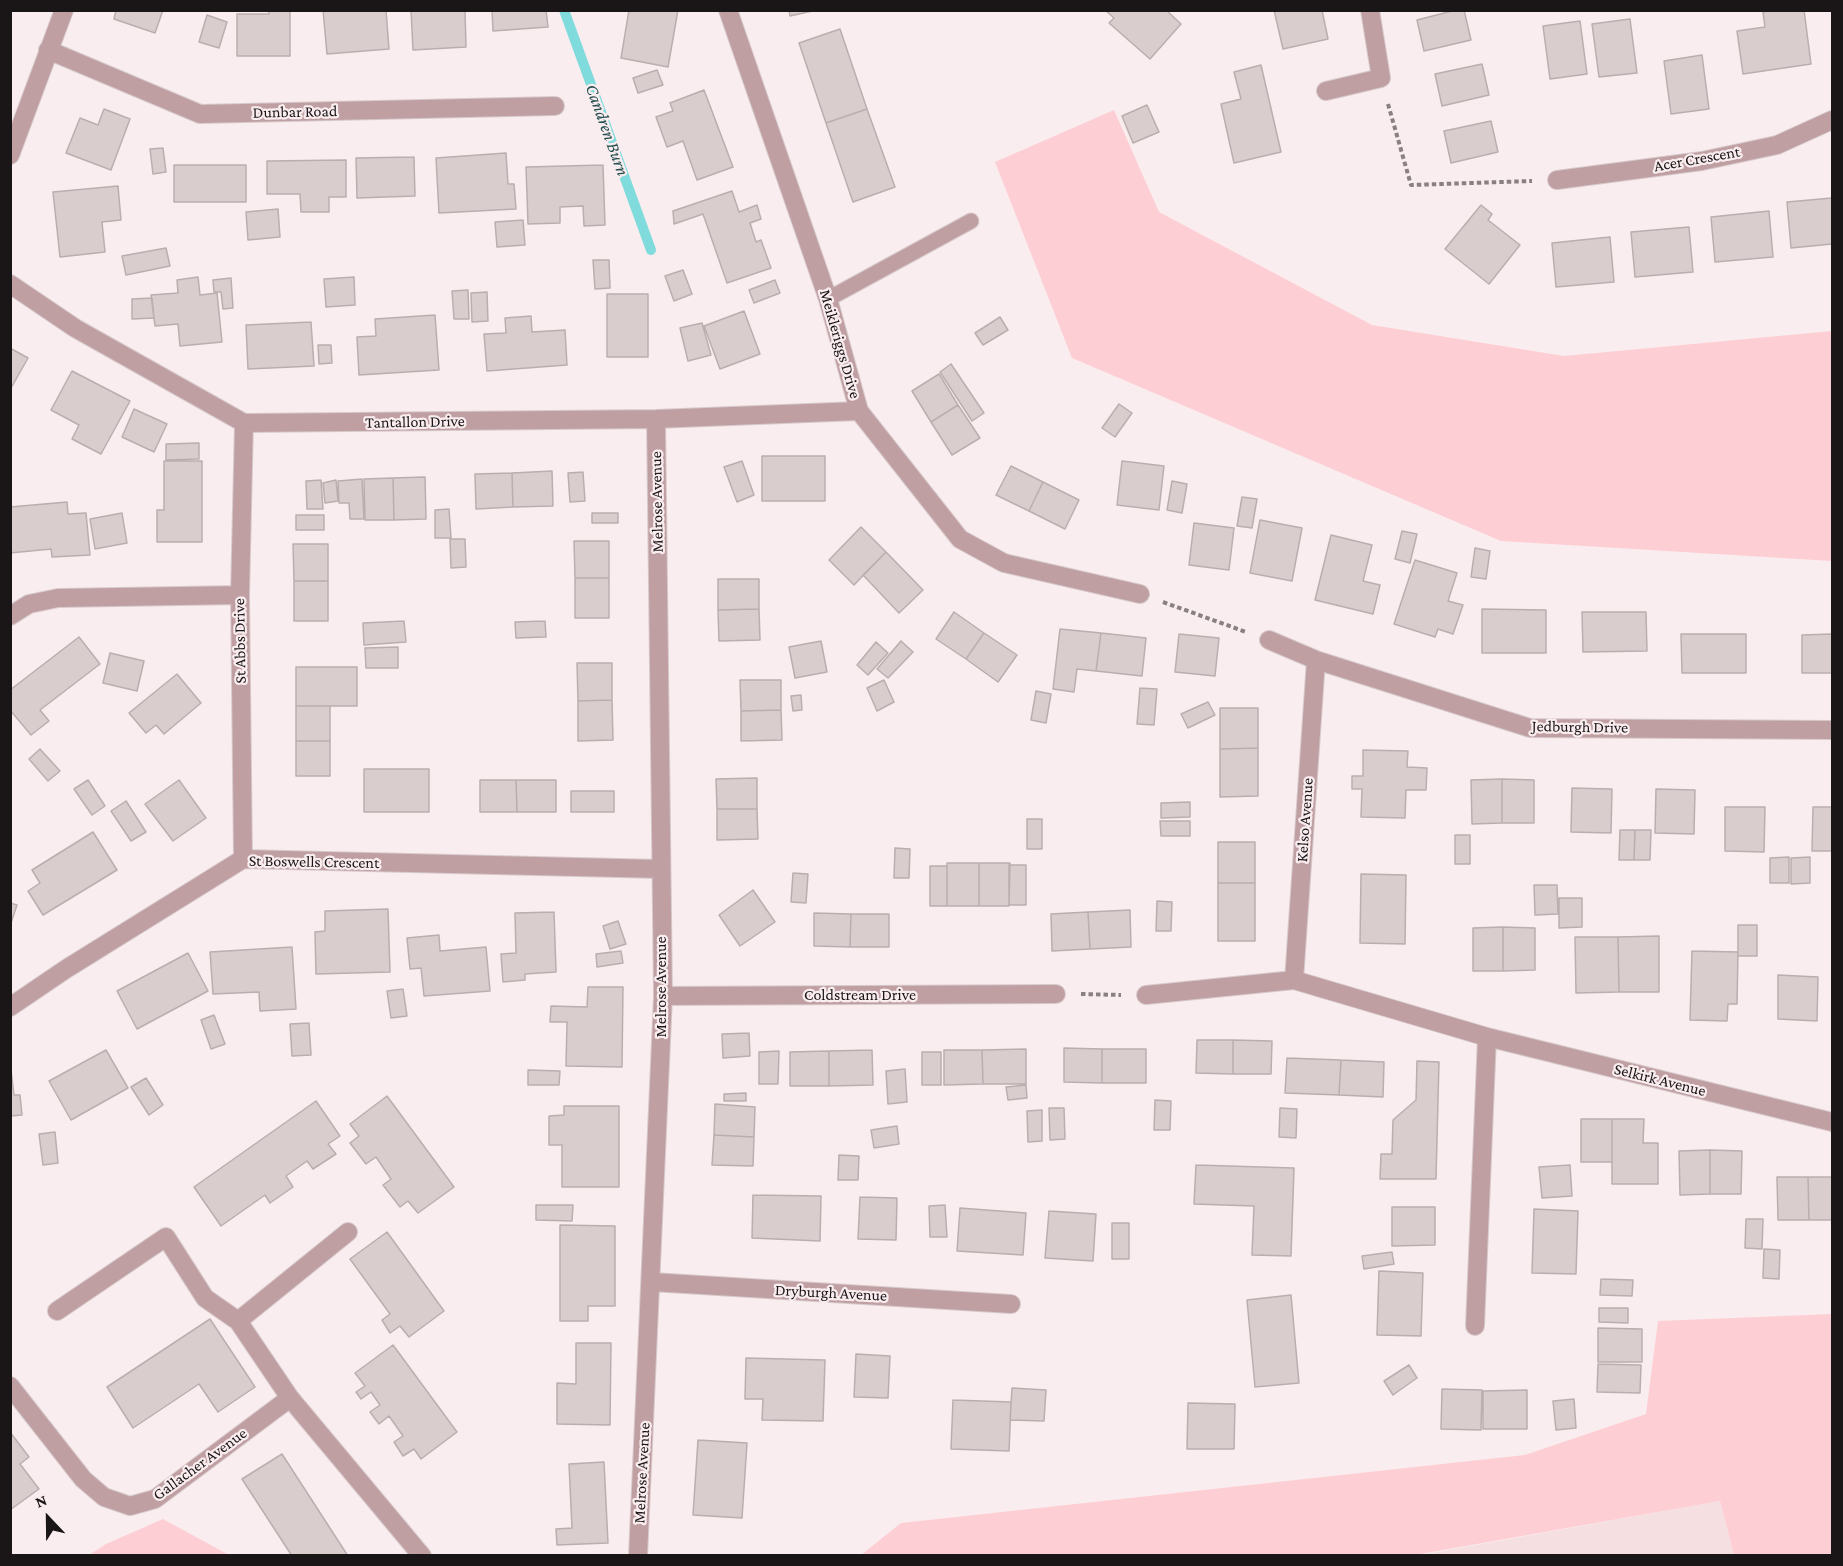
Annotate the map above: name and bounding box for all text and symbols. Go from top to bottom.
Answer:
water label: Candren Burn [580,81,634,179]
street label: Dunbar Road [253,102,337,122]
street label: Acer Crescent [1653,142,1741,176]
street label: Meikleriggs Drive [815,287,865,401]
street label: Tantallon Drive [365,412,465,432]
street label: Melrose Avenue [647,451,667,553]
street label: St Abbs Drive [230,598,250,684]
street label: Jedburgh Drive [1532,717,1628,737]
street label: Kelso Avenue [1292,777,1318,863]
street label: St Boswells Crescent [249,851,379,873]
street label: Melrose Avenue [651,936,671,1038]
street label: Coldstream Drive [804,985,916,1005]
street label: Selkirk Avenue [1612,1059,1708,1101]
street label: Dryburgh Avenue [774,1280,888,1306]
street label: Melrose Avenue [630,1422,654,1524]
street label: Gallacher Avenue [149,1424,251,1504]
north arrow [18,1488,78,1548]
text: N [33,1491,49,1511]

